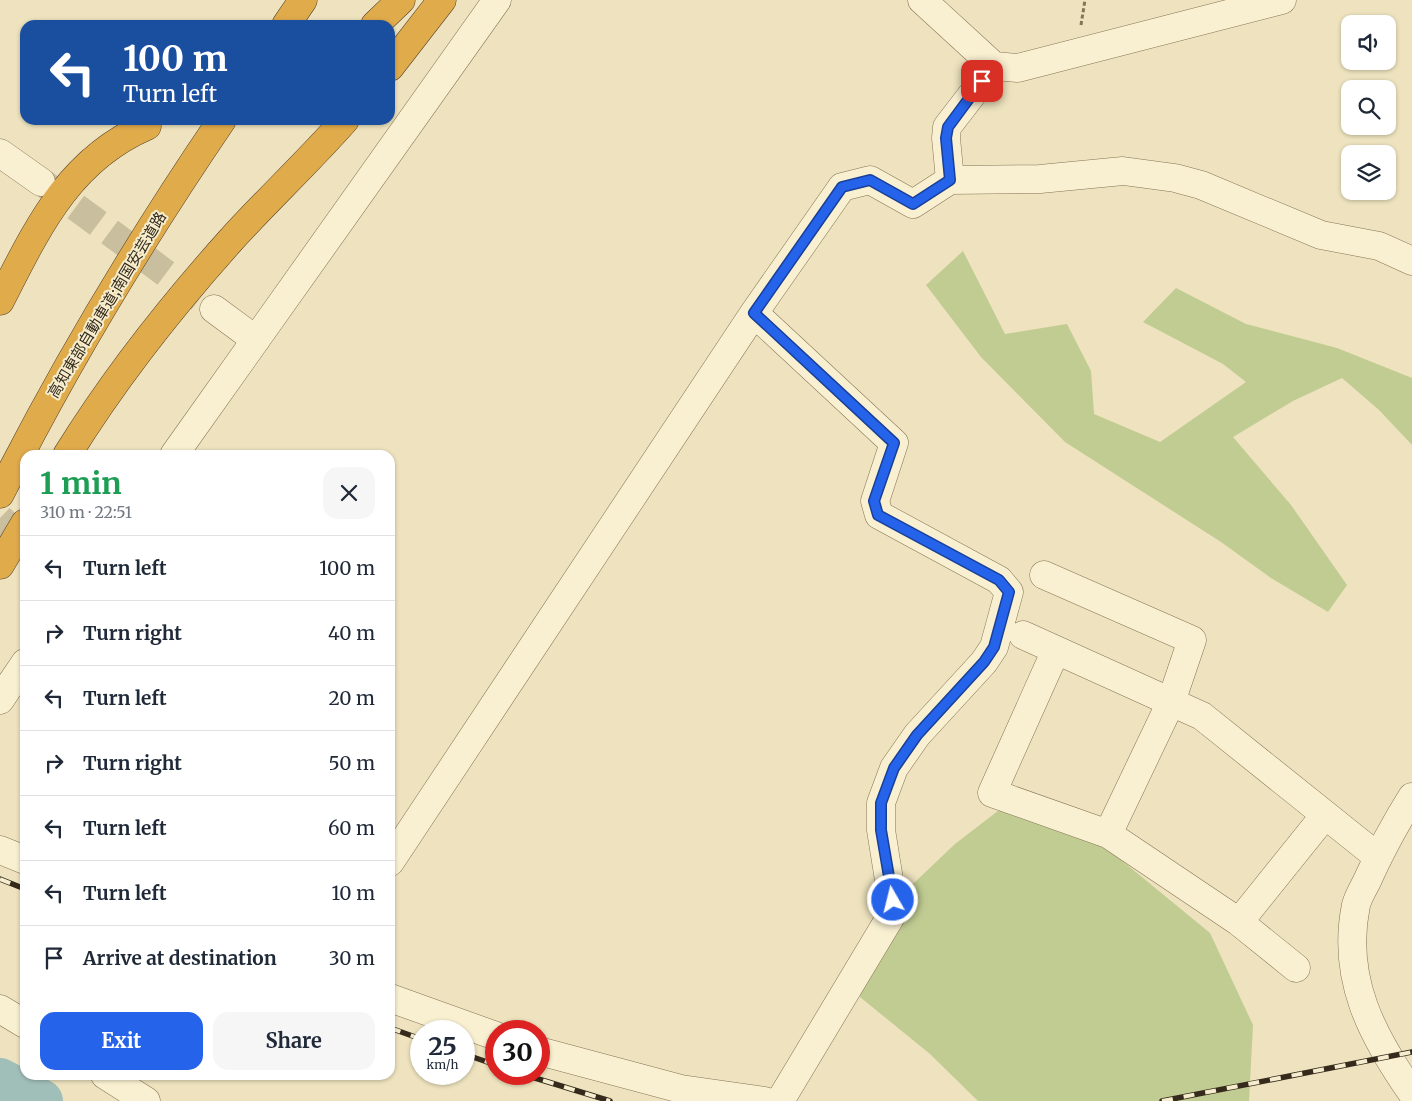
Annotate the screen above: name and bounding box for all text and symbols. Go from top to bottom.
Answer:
map controls [1341,15,1396,200]
button: sound [1341,15,1396,70]
text: 100 m [123,37,228,81]
icon: left [40,40,105,105]
pin [961,60,1003,102]
icon: arrive [968,67,996,95]
text: Turn left [123,80,217,108]
button: search [1341,80,1396,135]
button: layers [1341,145,1396,200]
street label: 高知東部自動車道;南国安芸道路 [43,208,170,401]
text: 1 min [40,464,122,502]
button: close [323,467,375,519]
text: 310 m · 22:51 [40,502,132,522]
icon: left [40,554,68,582]
text: Turn left [83,556,167,580]
text: 100 m [319,556,375,580]
icon: right [40,619,68,647]
text: Turn right [83,621,182,645]
text: 40 m [328,621,375,645]
icon: left [40,684,68,712]
text: Turn left [83,686,167,710]
text: 20 m [328,686,375,710]
icon: right [40,749,68,777]
text: Turn right [83,751,182,775]
text: 50 m [329,751,375,775]
icon: left [40,814,68,842]
text: Turn left [83,816,167,840]
text: 60 m [328,816,375,840]
position arrow [866,873,918,925]
icon: left [40,879,68,907]
text: Turn left [83,881,167,905]
text: 10 m [332,881,375,905]
icon: arrive [40,944,68,972]
text: Arrive at destination [83,946,277,970]
text: 30 m [329,946,375,970]
button: Exit [40,1012,203,1070]
button: Share [213,1012,375,1070]
speed limit sign: 30 [485,1020,550,1085]
text: 25 [428,1030,457,1062]
text: km/h [427,1057,458,1072]

